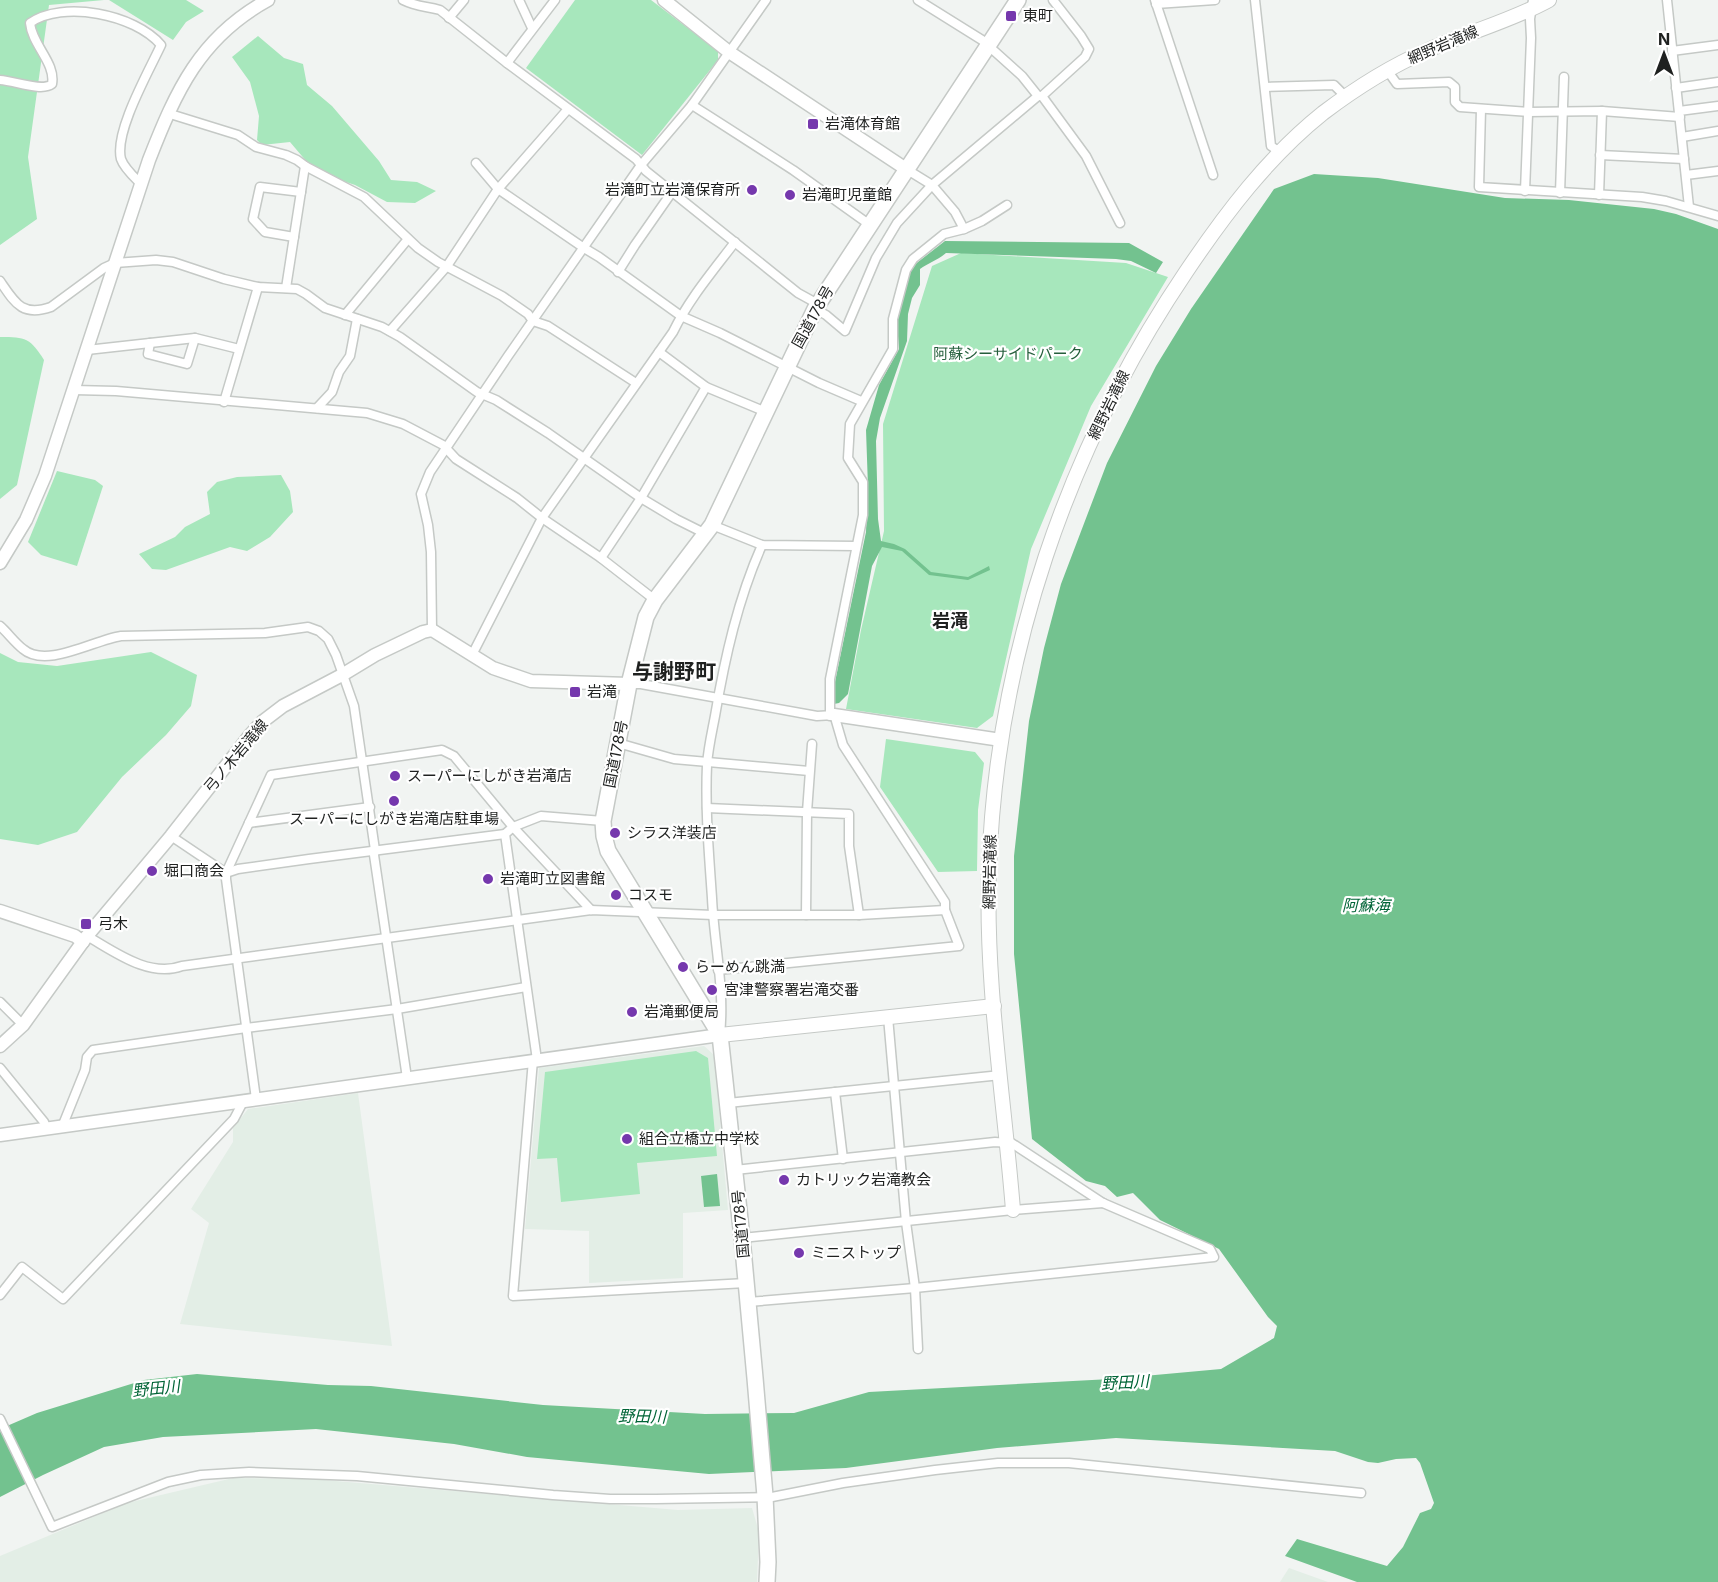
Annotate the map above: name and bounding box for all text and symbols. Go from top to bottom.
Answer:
place label: 東町 [1023,6,1053,25]
marker: 東町 [1004,9,1018,23]
street label: 網野岩滝線 [1405,21,1481,68]
north arrow [1634,24,1694,84]
text: N [1658,29,1670,49]
place label: 岩滝体育館 [825,114,900,133]
marker: 岩滝体育館 [806,117,820,131]
place label: 岩滝町立岩滝保育所 [605,180,740,199]
marker: 岩滝町立岩滝保育所 [745,183,759,197]
place label: 岩滝町児童館 [802,185,892,204]
marker: 岩滝町児童館 [783,188,797,202]
street label: 国道178号 [788,282,838,351]
park label: 阿蘇シーサイドパーク [933,344,1083,363]
street label: 網野岩滝線 [1084,367,1134,443]
district label: 岩滝 [932,610,968,631]
district label: 与謝野町 [632,659,716,684]
place label: 岩滝 [587,682,617,701]
marker: 岩滝 [568,685,582,699]
street label: 弓ノ木岩滝線 [199,715,272,796]
street label: 国道178号 [600,718,631,789]
place label: スーパーにしがき岩滝店 [407,766,572,785]
marker: スーパーにしがき岩滝店 [388,769,402,783]
marker: スーパーにしがき岩滝店駐車場 [387,794,401,808]
place label: スーパーにしがき岩滝店駐車場 [289,809,499,828]
place label: シラス洋装店 [627,823,717,842]
marker: シラス洋装店 [608,826,622,840]
street label: 網野岩滝線 [979,834,1000,910]
place label: 堀口商会 [164,861,224,880]
marker: 堀口商会 [145,864,159,878]
place label: 岩滝町立図書館 [500,869,605,888]
marker: 岩滝町立図書館 [481,872,495,886]
place label: コスモ [628,885,673,904]
marker: コスモ [609,888,623,902]
water label: 阿蘇海 [1342,895,1393,915]
place label: 弓木 [98,914,128,933]
marker: 弓木 [79,917,93,931]
place label: らーめん跳満 [695,957,785,976]
marker: らーめん跳満 [676,960,690,974]
place label: 宮津警察署岩滝交番 [724,980,859,999]
marker: 宮津警察署岩滝交番 [705,983,719,997]
place label: 岩滝郵便局 [644,1002,719,1021]
marker: 岩滝郵便局 [625,1005,639,1019]
place label: 組合立橋立中学校 [639,1129,759,1148]
marker: 組合立橋立中学校 [620,1132,634,1146]
place label: カトリック岩滝教会 [796,1170,931,1189]
marker: カトリック岩滝教会 [777,1173,791,1187]
street label: 国道178号 [728,1189,753,1259]
place label: ミニストップ [811,1243,901,1262]
marker: ミニストップ [792,1246,806,1260]
water label: 野田川 [1101,1371,1151,1393]
water label: 野田川 [131,1375,183,1400]
water label: 野田川 [618,1406,668,1426]

